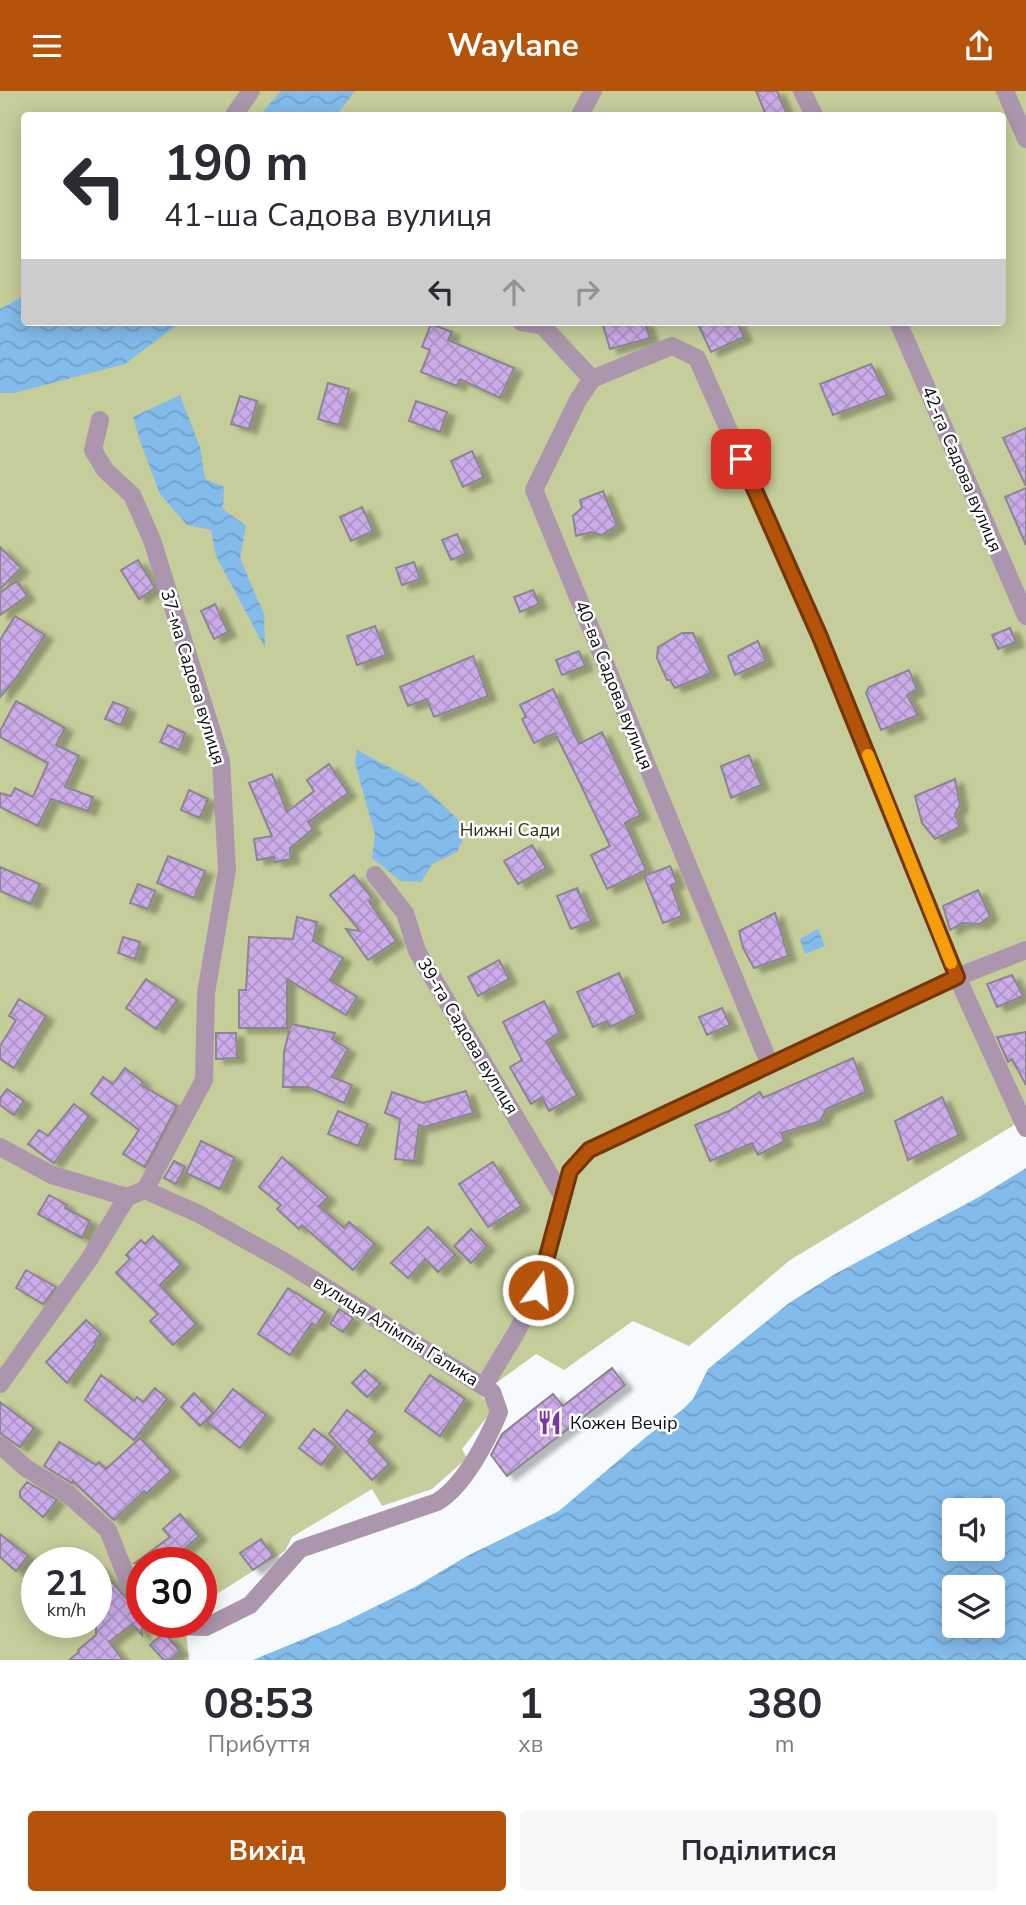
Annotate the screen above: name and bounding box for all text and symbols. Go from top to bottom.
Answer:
text: Waylane [447,24,579,67]
icon: menu [28,27,66,65]
icon: share [960,27,998,65]
text: 190 m [164,130,308,197]
icon: left [49,140,140,231]
text: 41-ша Садова вулиця [164,194,492,237]
icon: left [422,273,460,311]
icon: ahead [495,273,533,311]
icon: right [568,273,606,311]
street label: 42-га Садова вулиця [916,382,1008,556]
pin [711,429,771,489]
icon: arrive [722,440,760,478]
street label: 37-ма Садова вулиця [155,586,231,768]
street label: 40-ва Садова вулиця [569,597,659,773]
park label: Нижні Сади [460,818,560,842]
street label: 39-та Садова вулиця [412,953,524,1119]
position arrow [501,1253,575,1327]
street label: вулиця Алімпія Галика [309,1270,483,1392]
restaurant icon: Кожен Вечір [536,1409,564,1437]
place label: Кожен Вечір [570,1411,678,1435]
map controls [942,1498,1005,1638]
button: sound [942,1498,1005,1561]
speed limit sign: 30 [126,1547,217,1638]
text: 21 [45,1560,88,1607]
button: layers [942,1575,1005,1638]
text: km/h [47,1598,86,1622]
text: 08:53 [203,1676,315,1733]
text: 1 [518,1676,543,1733]
text: 380 [747,1676,822,1733]
text: Прибуття [208,1729,310,1760]
text: хв [518,1729,543,1760]
text: m [775,1729,795,1760]
button: Вихід [28,1811,506,1891]
button: Поділитися [520,1811,998,1891]

